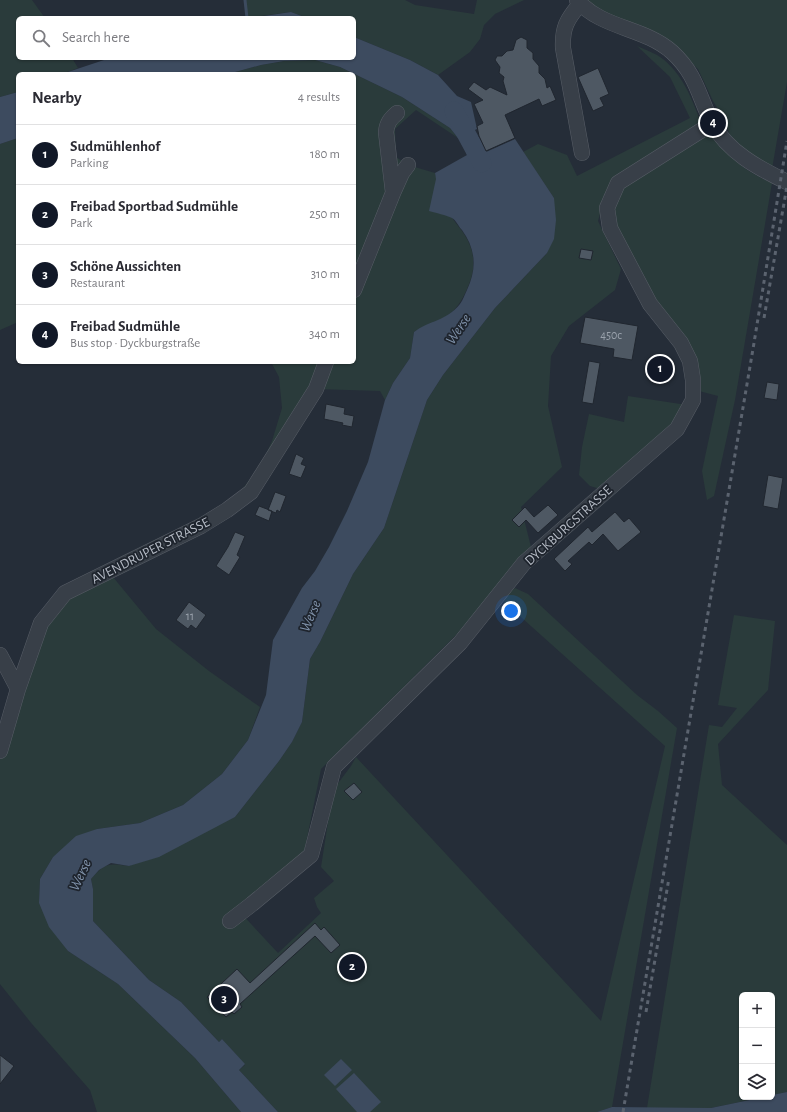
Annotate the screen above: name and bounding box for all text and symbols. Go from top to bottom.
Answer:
search box [16,16,356,60]
icon: search [30,27,52,49]
text: Search here [62,30,130,45]
text: Nearby [32,89,82,106]
text: 4 results [298,91,340,104]
pin: 4 [700,108,726,138]
text: Sudmühlenhof [70,139,160,154]
text: 1 [43,148,47,161]
text: 180 m [310,148,340,161]
text: Parking [70,157,109,170]
text: Freibad Sportbad Sudmühle [70,199,238,214]
text: 2 [42,208,48,221]
text: 250 m [309,208,340,221]
text: Park [70,217,92,230]
text: Schöne Aussichten [70,259,181,274]
text: 3 [42,268,48,281]
text: 310 m [311,268,340,281]
text: Restaurant [70,277,125,290]
water label: Werse [443,311,474,347]
text: Freibad Sudmühle [70,319,180,334]
text: 4 [42,328,48,341]
text: 340 m [309,328,340,341]
house number: 450c [600,329,622,341]
text: Bus stop · Dyckburgstraße [70,337,200,350]
pin: 1 [647,354,673,384]
street label: DYCKBURGSTRASSE [522,483,615,568]
street label: AVENDRUPER STRASSE [89,515,212,587]
water label: Werse [297,598,324,634]
your location [501,601,521,621]
house number: 11 [186,610,194,622]
water label: Werse [67,857,94,893]
pin: 2 [339,952,365,982]
pin: 3 [211,984,237,1014]
map controls [739,992,775,1100]
button: + [739,992,775,1028]
button: − [739,1028,775,1064]
button: layers [739,1064,775,1100]

